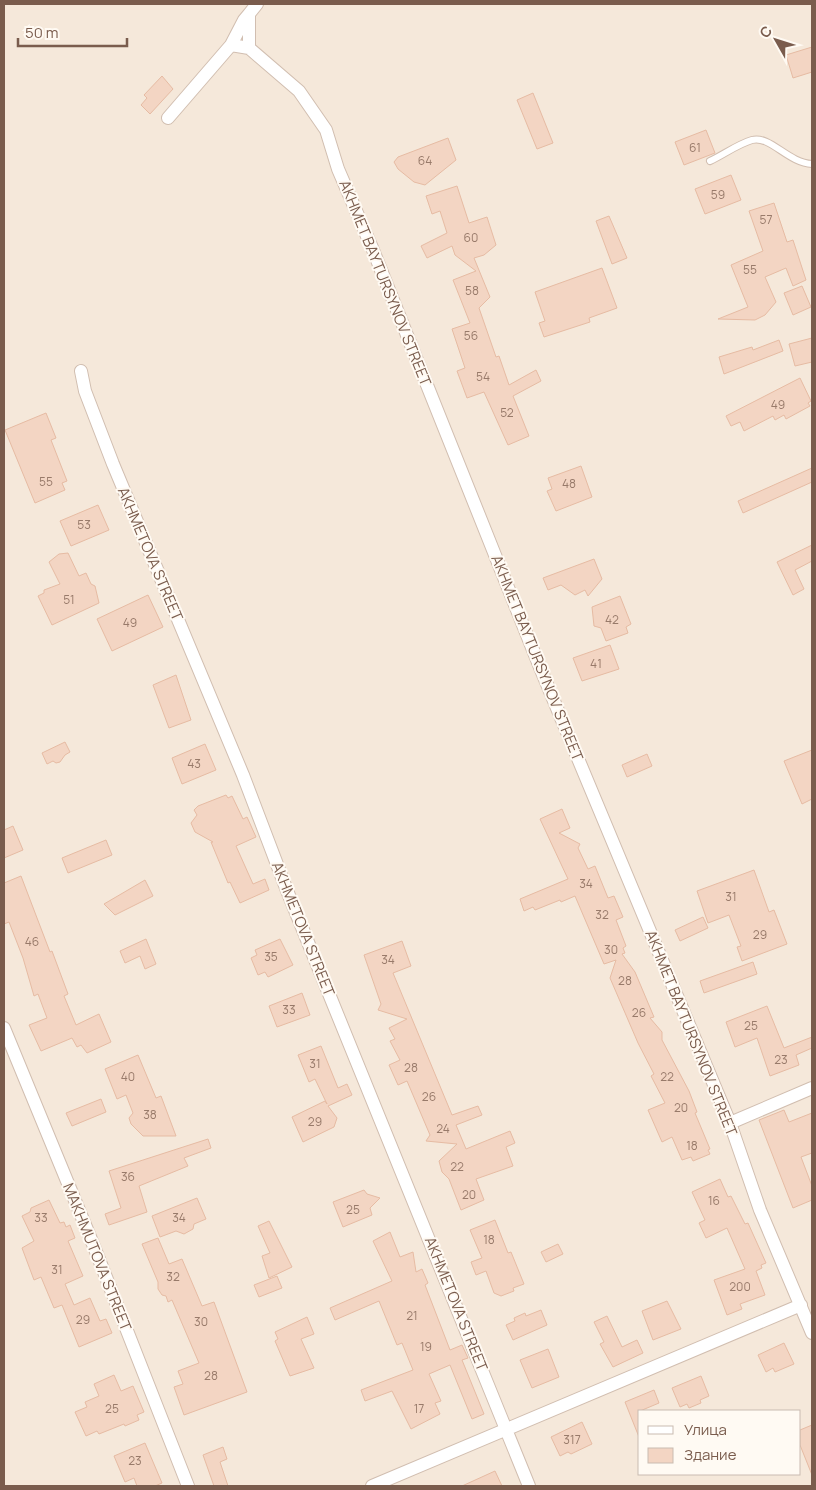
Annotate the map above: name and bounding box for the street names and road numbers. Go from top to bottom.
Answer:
street label: AKHMET BAYTURSYNOV STREET [334,177,436,389]
street label: AKHMETOVA STREET [113,484,188,624]
street label: AKHMET BAYTURSYNOV STREET [486,552,588,764]
street label: AKHMETOVA STREET [267,858,340,999]
street label: AKHMET BAYTURSYNOV STREET [640,927,742,1139]
street label: MAKHMUTOVA STREET [58,1180,137,1334]
street label: AKHMETOVA STREET [420,1233,493,1374]

